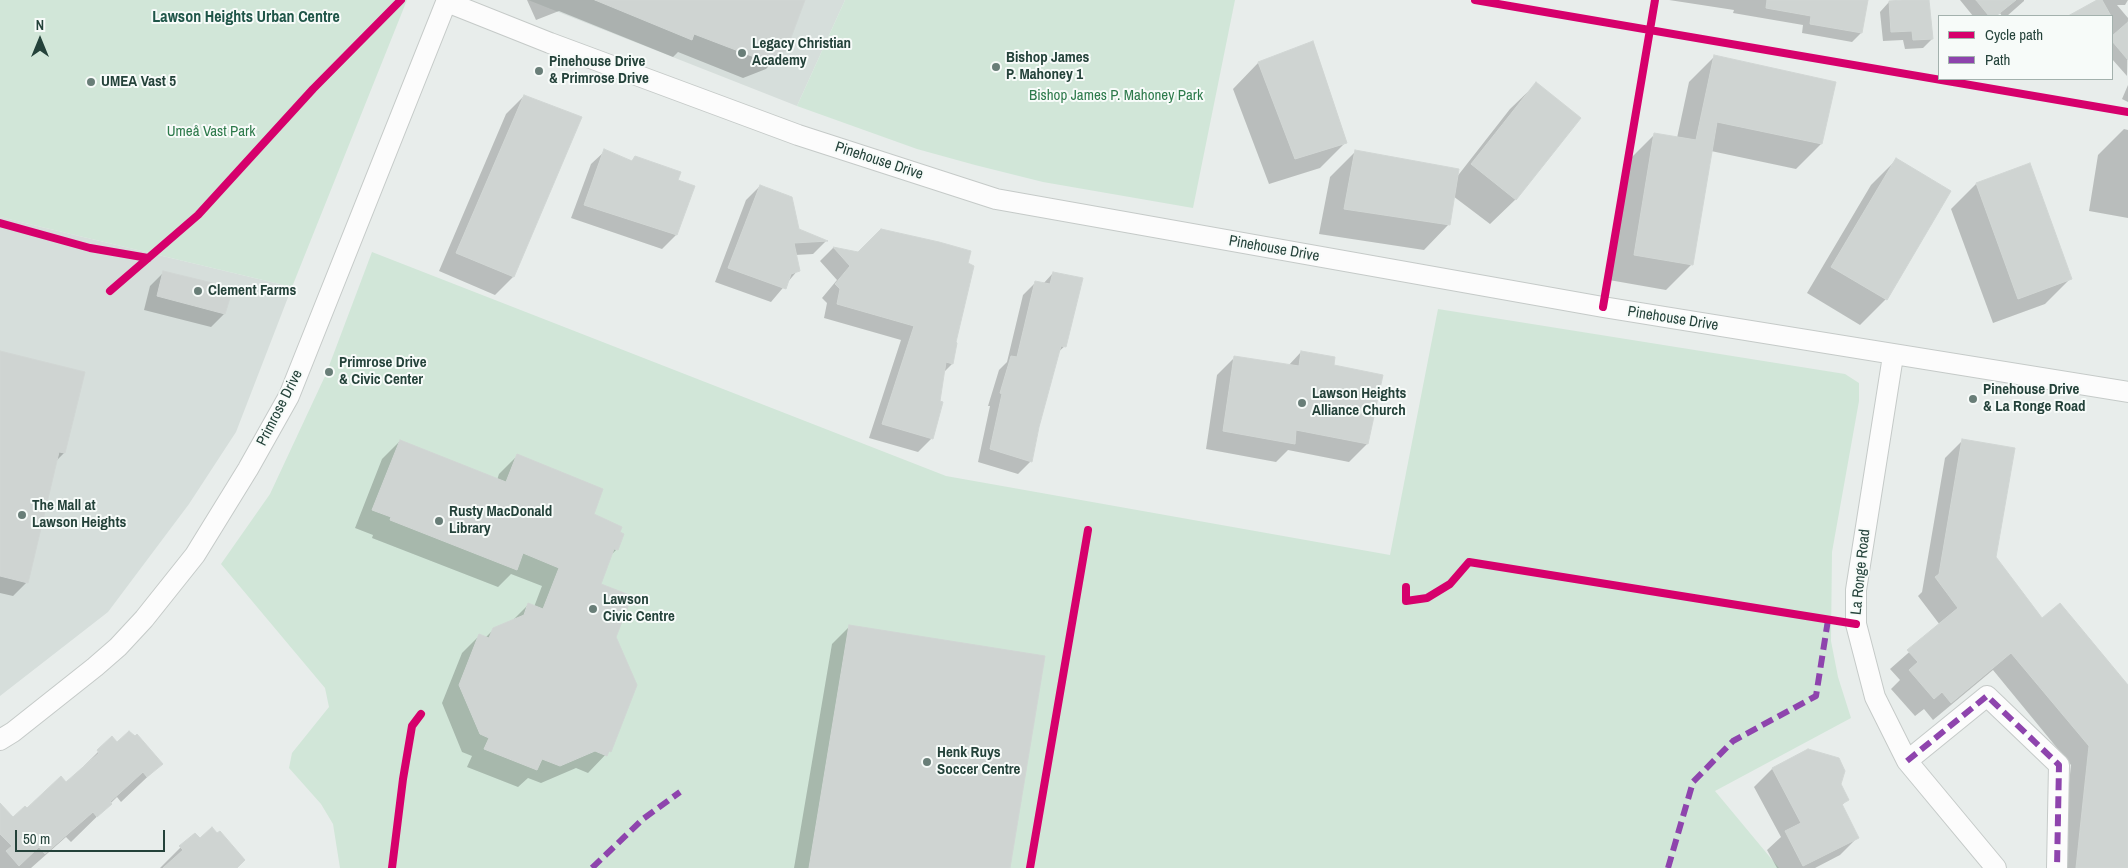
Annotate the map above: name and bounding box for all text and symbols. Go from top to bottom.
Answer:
district label: Lawson Heights Urban Centre [152,8,340,28]
north arrow [15,15,65,65]
legend [1938,15,2113,80]
text: N [36,16,44,34]
text: Cycle path [1985,24,2043,45]
place label: Legacy Christian Academy [752,35,851,70]
marker: Legacy Christian Academy [736,47,748,59]
place label: Bishop James P. Mahoney 1 [1006,49,1089,84]
text: Path [1985,49,2010,70]
place label: Pinehouse Drive & Primrose Drive [549,53,649,88]
marker: Bishop James P. Mahoney 1 [990,61,1002,73]
marker: Pinehouse Drive & Primrose Drive [533,65,545,77]
place label: UMEA Vast 5 [101,73,176,91]
marker: UMEA Vast 5 [85,76,97,88]
park label: Bishop James P. Mahoney Park [1029,87,1203,105]
park label: Umeå Vast Park [167,123,255,141]
street label: Pinehouse Drive [833,138,925,184]
street label: Pinehouse Drive [1227,232,1321,266]
place label: Clement Farms [208,282,296,300]
marker: Clement Farms [192,285,204,297]
street label: Pinehouse Drive [1626,303,1720,335]
place label: Primrose Drive & Civic Center [339,354,427,389]
marker: Primrose Drive & Civic Center [323,366,335,378]
street label: Primrose Drive [253,367,307,449]
place label: Pinehouse Drive & La Ronge Road [1983,381,2086,416]
place label: Lawson Heights Alliance Church [1312,385,1406,420]
marker: Pinehouse Drive & La Ronge Road [1967,393,1979,405]
marker: Lawson Heights Alliance Church [1296,397,1308,409]
place label: The Mall at Lawson Heights [32,497,126,532]
place label: Rusty MacDonald Library [449,503,552,538]
marker: The Mall at Lawson Heights [16,509,28,521]
marker: Rusty MacDonald Library [433,515,445,527]
street label: La Ronge Road [1848,528,1874,616]
place label: Lawson Civic Centre [603,591,675,626]
marker: Lawson Civic Centre [587,603,599,615]
place label: Henk Ruys Soccer Centre [937,744,1020,779]
marker: Henk Ruys Soccer Centre [921,756,933,768]
scale bar [18,820,168,852]
text: 50 m [23,828,50,849]

